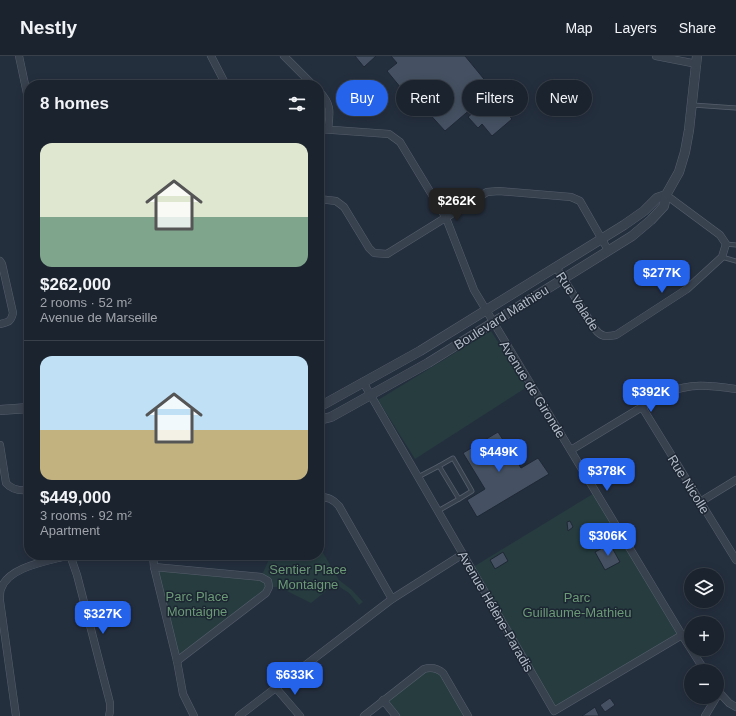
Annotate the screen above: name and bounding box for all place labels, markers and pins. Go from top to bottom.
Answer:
pin: $262K [429,188,485,222]
pin: $277K [634,260,690,294]
pin: $392K [623,379,679,413]
pin: $449K [471,439,527,473]
pin: $378K [579,458,635,492]
pin: $306K [580,523,636,557]
pin: $327K [75,601,131,635]
pin: $633K [267,662,323,696]

